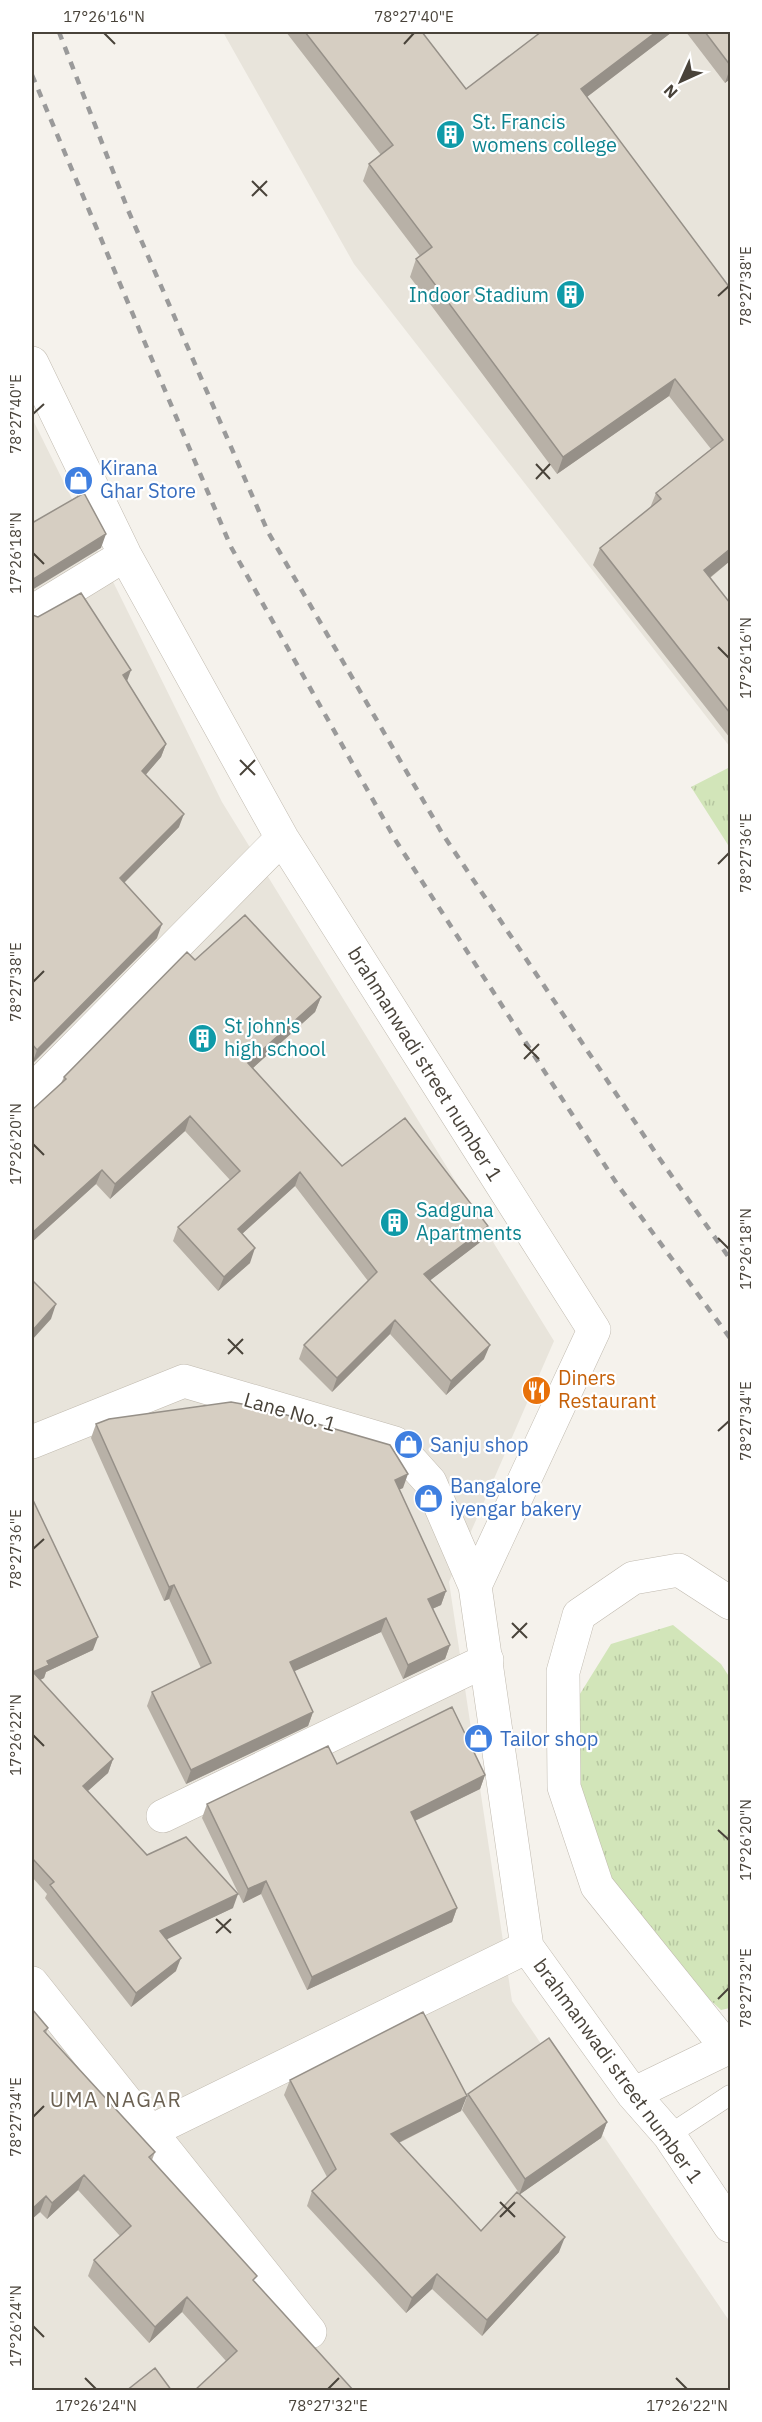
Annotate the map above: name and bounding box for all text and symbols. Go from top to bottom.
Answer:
text: 17°26'16"N [63,7,145,26]
text: 78°27'40"E [374,7,454,26]
north arrow [651,51,711,111]
text: N [659,80,682,103]
place label: St. Francis womens college [472,108,617,158]
building icon: St. Francis womens college [435,118,467,150]
text: 78°27'38"E [736,246,755,326]
building icon: Indoor Stadium [554,279,586,311]
place label: Indoor Stadium [409,281,549,308]
text: 78°27'40"E [6,374,25,454]
place label: Kirana Ghar Store [100,454,196,504]
shop icon: Kirana Ghar Store [63,464,95,496]
text: 17°26'18"N [6,512,25,594]
text: 17°26'16"N [736,617,755,699]
text: 78°27'36"E [736,813,755,893]
street label: brahmanwadi street number 1 [342,941,509,1186]
text: 78°27'38"E [6,942,25,1022]
place label: St john's high school [224,1012,326,1062]
building icon: St john's high school [187,1022,219,1054]
text: 17°26'20"N [6,1103,25,1185]
place label: Sadguna Apartments [416,1196,522,1246]
building icon: Sadguna Apartments [379,1206,411,1238]
text: 17°26'18"N [736,1208,755,1290]
place label: Diners Restaurant [558,1364,656,1414]
restaurant icon: Diners Restaurant [521,1374,553,1406]
text: 78°27'34"E [736,1381,755,1461]
street label: Lane No. 1 [241,1385,339,1438]
shop icon: Sanju shop [393,1429,425,1461]
place label: Sanju shop [430,1431,529,1458]
place label: Bangalore iyengar bakery [450,1472,581,1522]
shop icon: Bangalore iyengar bakery [413,1482,445,1514]
text: 78°27'36"E [6,1509,25,1589]
text: 17°26'22"N [6,1694,25,1776]
shop icon: Tailor shop [463,1723,495,1755]
place label: Tailor shop [500,1725,598,1752]
text: 17°26'20"N [736,1799,755,1881]
text: 78°27'32"E [736,1948,755,2028]
street label: brahmanwadi street number 1 [528,1953,709,2189]
text: 78°27'34"E [6,2077,25,2157]
district label: UMA NAGAR [50,2085,182,2113]
text: 17°26'24"N [6,2285,25,2367]
text: 17°26'24"N [55,2396,137,2415]
text: 78°27'32"E [288,2396,368,2415]
text: 17°26'22"N [646,2396,728,2415]

